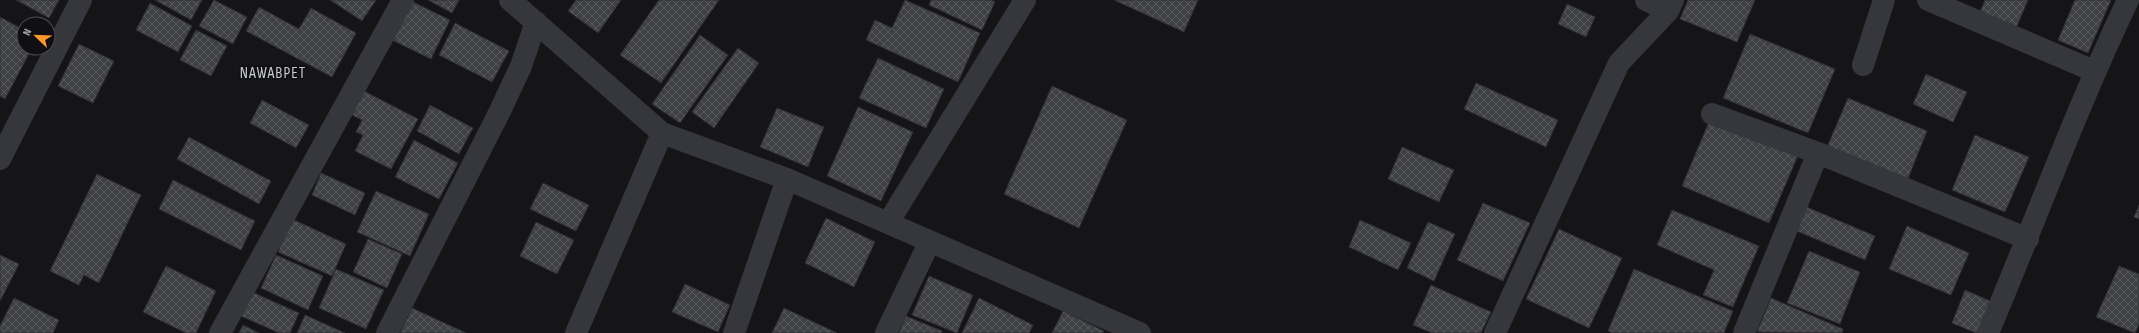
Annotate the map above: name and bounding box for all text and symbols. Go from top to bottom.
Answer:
north arrow [16,16,56,56]
text: N [20,27,34,38]
district label: NAWABPET [240,64,306,83]

